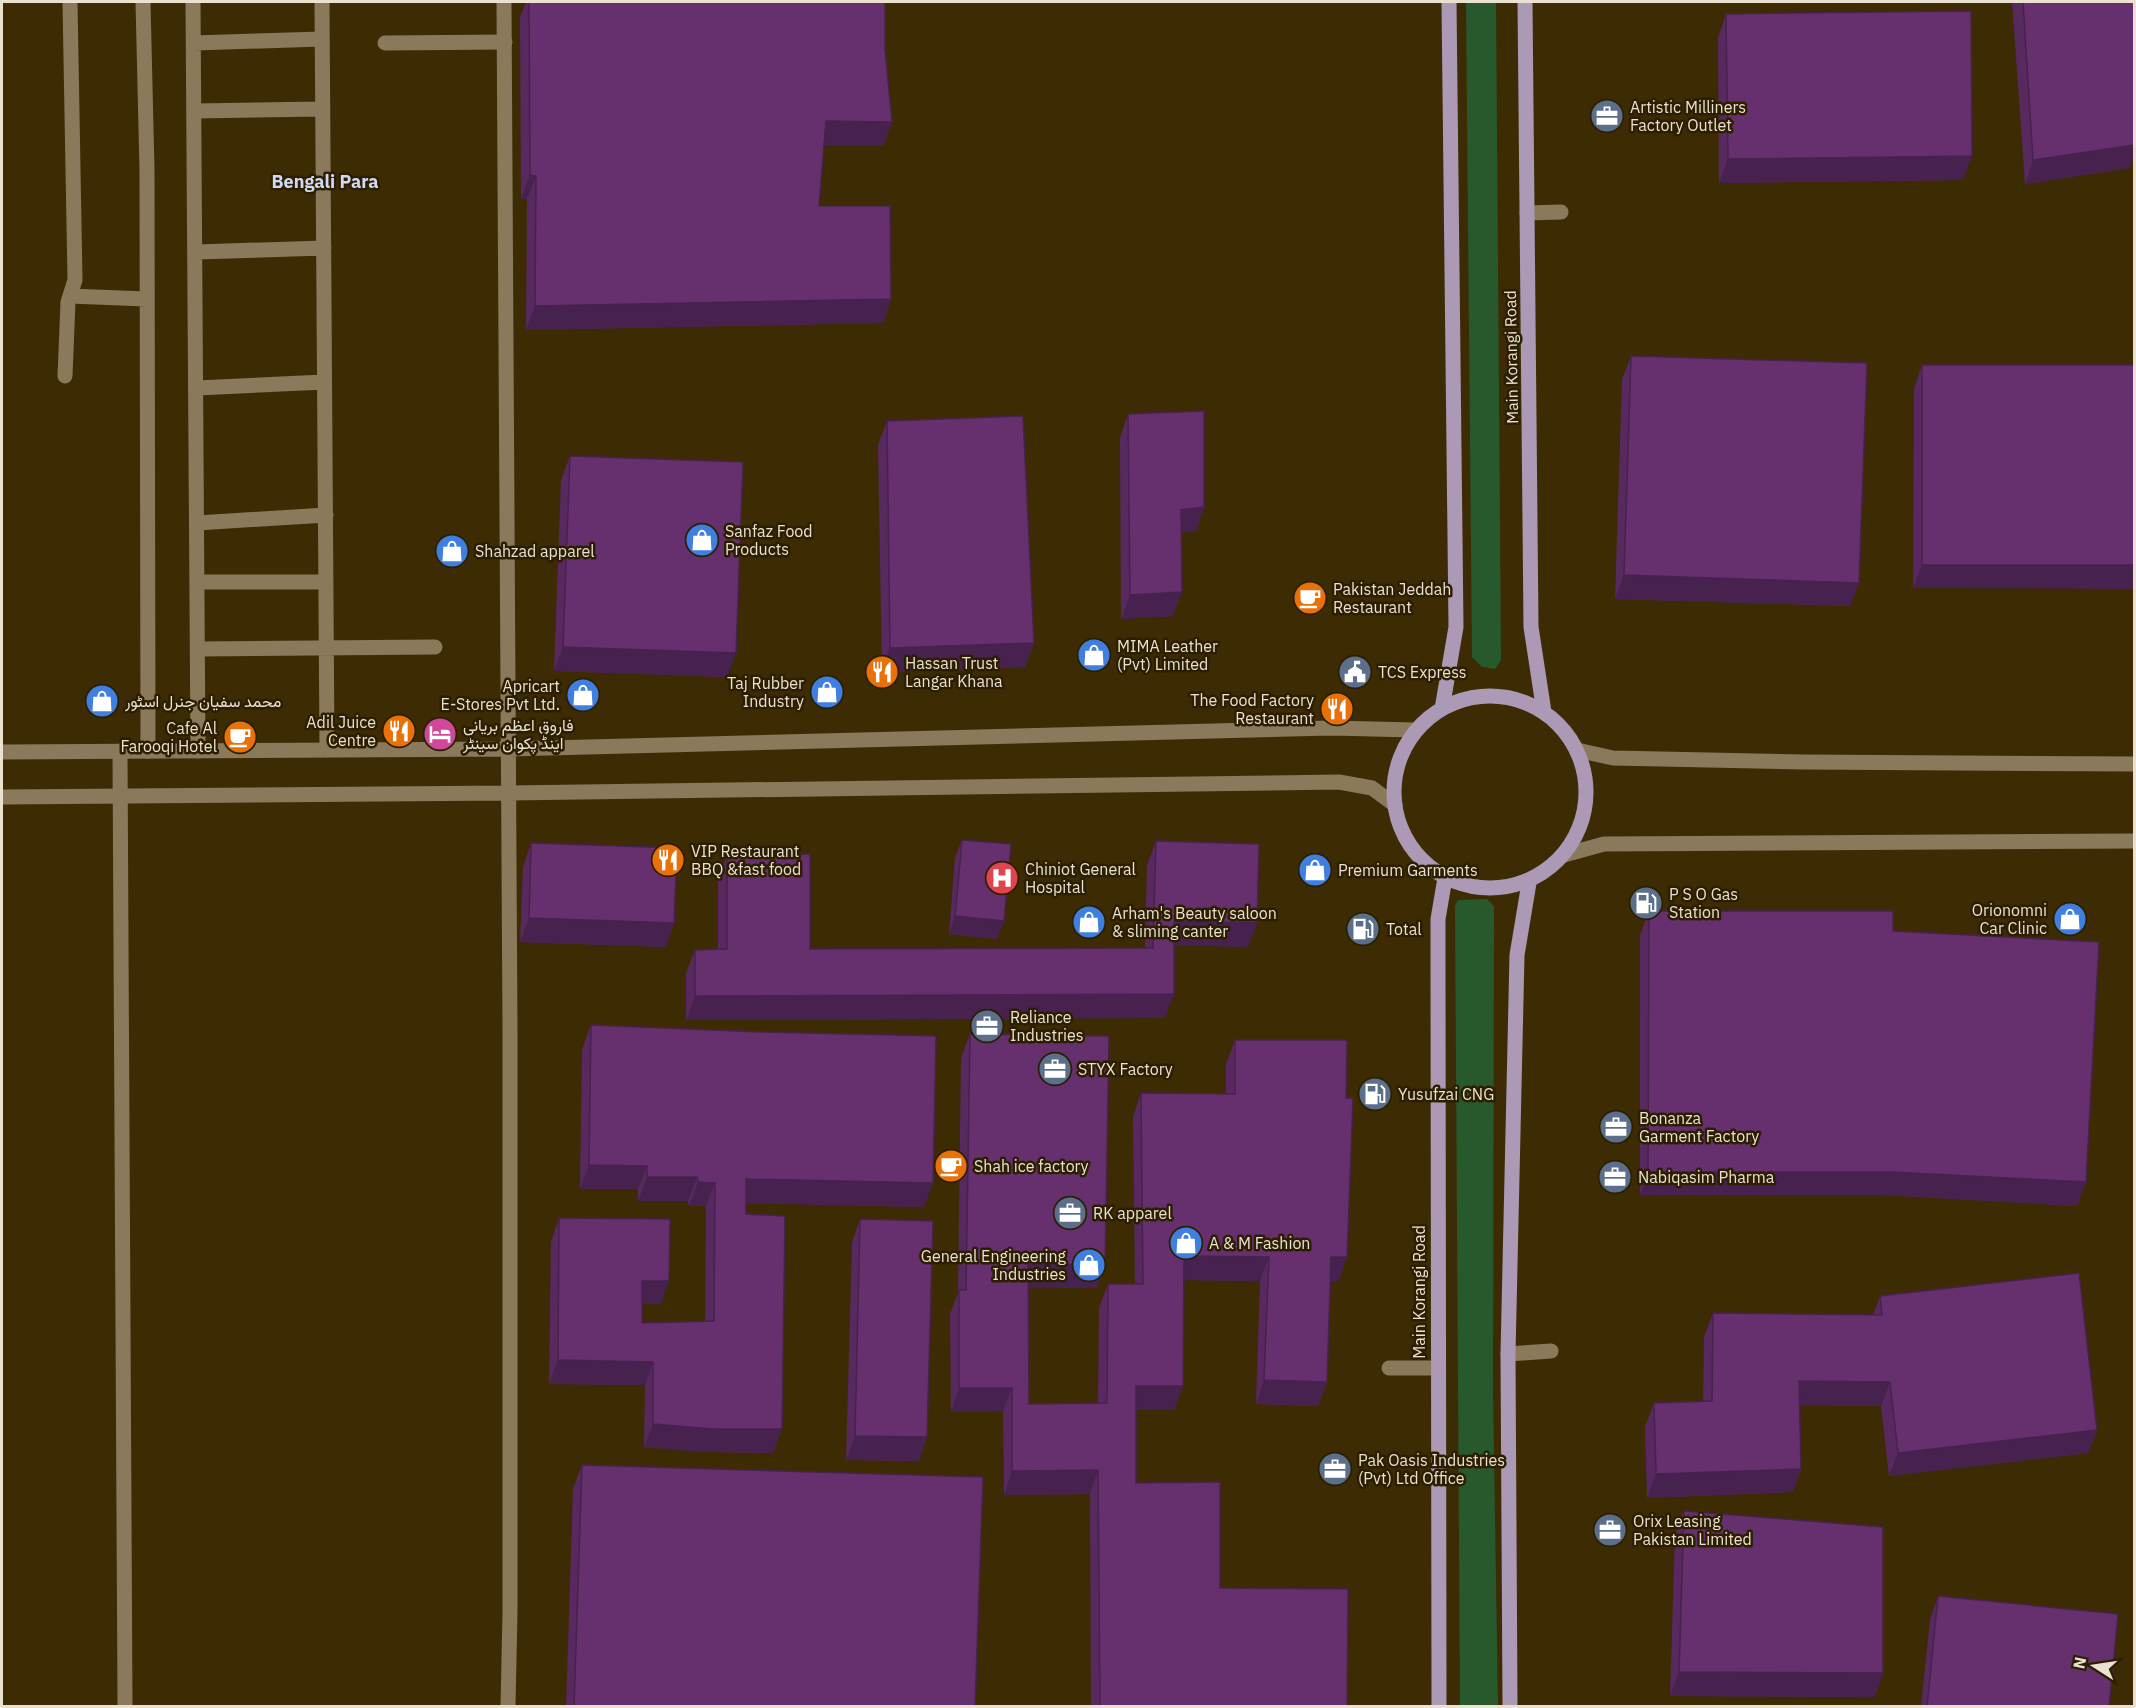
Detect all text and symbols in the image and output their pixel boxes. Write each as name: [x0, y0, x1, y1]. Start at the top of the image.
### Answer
place label: Artistic Milliners Factory Outlet: [1630, 97, 1746, 135]
office icon: Artistic Milliners Factory Outlet: [1589, 98, 1625, 134]
district label: Bengali Para: [272, 170, 378, 193]
street label: Main Korangi Road: [1500, 290, 1522, 424]
place label: Sanfaz Food Products: [725, 521, 813, 559]
shop icon: Sanfaz Food Products: [684, 522, 720, 558]
shop icon: Shahzad apparel: [434, 533, 470, 569]
place label: Shahzad apparel: [475, 541, 595, 561]
place label: Pakistan Jeddah Restaurant: [1333, 579, 1451, 617]
cafe icon: Pakistan Jeddah Restaurant: [1292, 580, 1328, 616]
place label: MIMA Leather (Pvt) Limited: [1117, 636, 1218, 674]
shop icon: MIMA Leather (Pvt) Limited: [1076, 637, 1112, 673]
place label: Hassan Trust Langar Khana: [905, 653, 1003, 691]
restaurant icon: Hassan Trust Langar Khana: [864, 654, 900, 690]
public building icon: TCS Express: [1337, 654, 1373, 690]
place label: TCS Express: [1378, 662, 1467, 682]
place label: Taj Rubber Industry: [727, 673, 804, 711]
shop icon: Taj Rubber Industry: [809, 674, 845, 710]
place label: Apricart E-Stores Pvt Ltd.: [441, 676, 560, 714]
shop icon: Apricart E-Stores Pvt Ltd.: [565, 677, 601, 713]
shop icon: محمد سفیان جنرل اسٹور: [84, 683, 120, 719]
place label: The Food Factory Restaurant: [1190, 690, 1314, 728]
place label: محمد سفیان جنرل اسٹور: [124, 691, 281, 712]
restaurant icon: The Food Factory Restaurant: [1319, 691, 1355, 727]
place label: Adil Juice Centre: [306, 712, 376, 750]
restaurant icon: Adil Juice Centre: [381, 713, 417, 749]
place label: فاروق اعظم بریانی اینڈ پکوان سینٹر: [462, 715, 574, 755]
hotel icon: فاروق اعظم بریانی اینڈ پکوان سینٹر: [422, 716, 458, 752]
place label: Cafe Al Farooqi Hotel: [120, 718, 217, 756]
cafe icon: Cafe Al Farooqi Hotel: [222, 719, 258, 755]
place label: VIP Restaurant BBQ &fast food: [691, 841, 801, 879]
restaurant icon: VIP Restaurant BBQ &fast food: [650, 842, 686, 878]
shop icon: Premium Garments: [1297, 852, 1333, 888]
place label: Chiniot General Hospital: [1025, 859, 1136, 897]
hospital icon: Chiniot General Hospital: [984, 860, 1020, 896]
place label: Premium Garments: [1338, 860, 1478, 880]
place label: P S O Gas Station: [1669, 884, 1738, 922]
fuel station icon: P S O Gas Station: [1628, 885, 1664, 921]
place label: Orionomni Car Clinic: [1972, 900, 2047, 938]
shop icon: Orionomni Car Clinic: [2052, 901, 2088, 937]
place label: Arham's Beauty saloon & sliming canter: [1112, 903, 1277, 941]
shop icon: Arham's Beauty saloon & sliming canter: [1071, 904, 1107, 940]
fuel station icon: Total: [1345, 911, 1381, 947]
place label: Total: [1386, 919, 1422, 939]
place label: Reliance Industries: [1010, 1007, 1084, 1045]
office icon: Reliance Industries: [969, 1008, 1005, 1044]
office icon: STYX Factory: [1037, 1051, 1073, 1087]
place label: STYX Factory: [1078, 1059, 1173, 1079]
fuel station icon: Yusufzai CNG: [1357, 1076, 1393, 1112]
place label: Yusufzai CNG: [1398, 1084, 1494, 1104]
place label: Bonanza Garment Factory: [1639, 1108, 1759, 1146]
office icon: Bonanza Garment Factory: [1598, 1109, 1634, 1145]
cafe icon: Shah ice factory: [933, 1148, 969, 1184]
place label: Shah ice factory: [974, 1156, 1089, 1176]
office icon: Nabiqasim Pharma: [1597, 1159, 1633, 1195]
place label: Nabiqasim Pharma: [1638, 1167, 1775, 1187]
office icon: RK apparel: [1052, 1195, 1088, 1231]
place label: RK apparel: [1093, 1203, 1172, 1223]
shop icon: A & M Fashion: [1168, 1225, 1204, 1261]
street label: Main Korangi Road: [1409, 1225, 1429, 1359]
place label: A & M Fashion: [1209, 1233, 1310, 1253]
place label: General Engineering Industries: [921, 1246, 1067, 1284]
shop icon: General Engineering Industries: [1071, 1247, 1107, 1283]
place label: Pak Oasis Industries (Pvt) Ltd Office: [1358, 1450, 1505, 1488]
office icon: Pak Oasis Industries (Pvt) Ltd Office: [1317, 1451, 1353, 1487]
place label: Orix Leasing Pakistan Limited: [1633, 1511, 1752, 1549]
office icon: Orix Leasing Pakistan Limited: [1592, 1512, 1628, 1548]
north arrow: [2064, 1636, 2124, 1696]
text: N: [2068, 1655, 2090, 1671]

